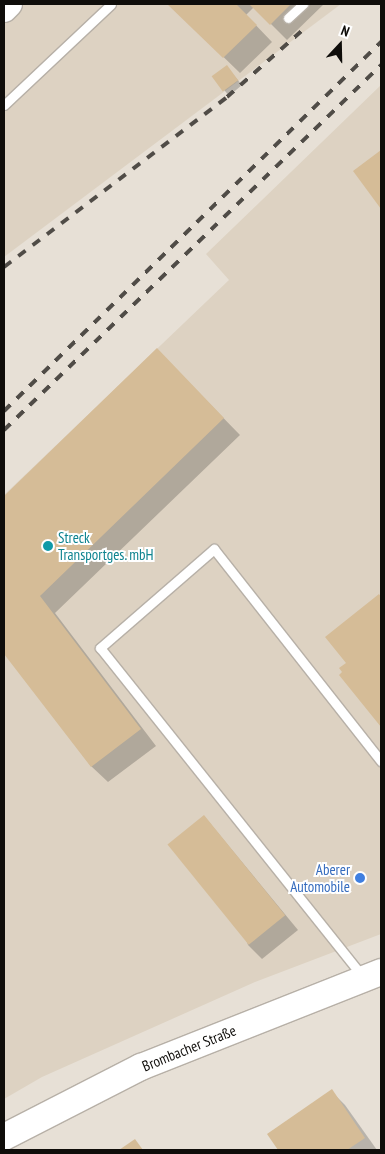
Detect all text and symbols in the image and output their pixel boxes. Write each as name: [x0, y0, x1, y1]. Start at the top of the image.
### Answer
north arrow: [315, 20, 365, 70]
text: N: [339, 21, 352, 41]
place label: Streck Transportges. mbH: [58, 528, 155, 563]
marker: Streck Transportges. mbH: [42, 540, 54, 552]
place label: Aberer Automobile: [290, 860, 350, 895]
marker: Aberer Automobile: [354, 872, 366, 884]
street label: Brombacher Straße: [139, 1021, 239, 1075]

